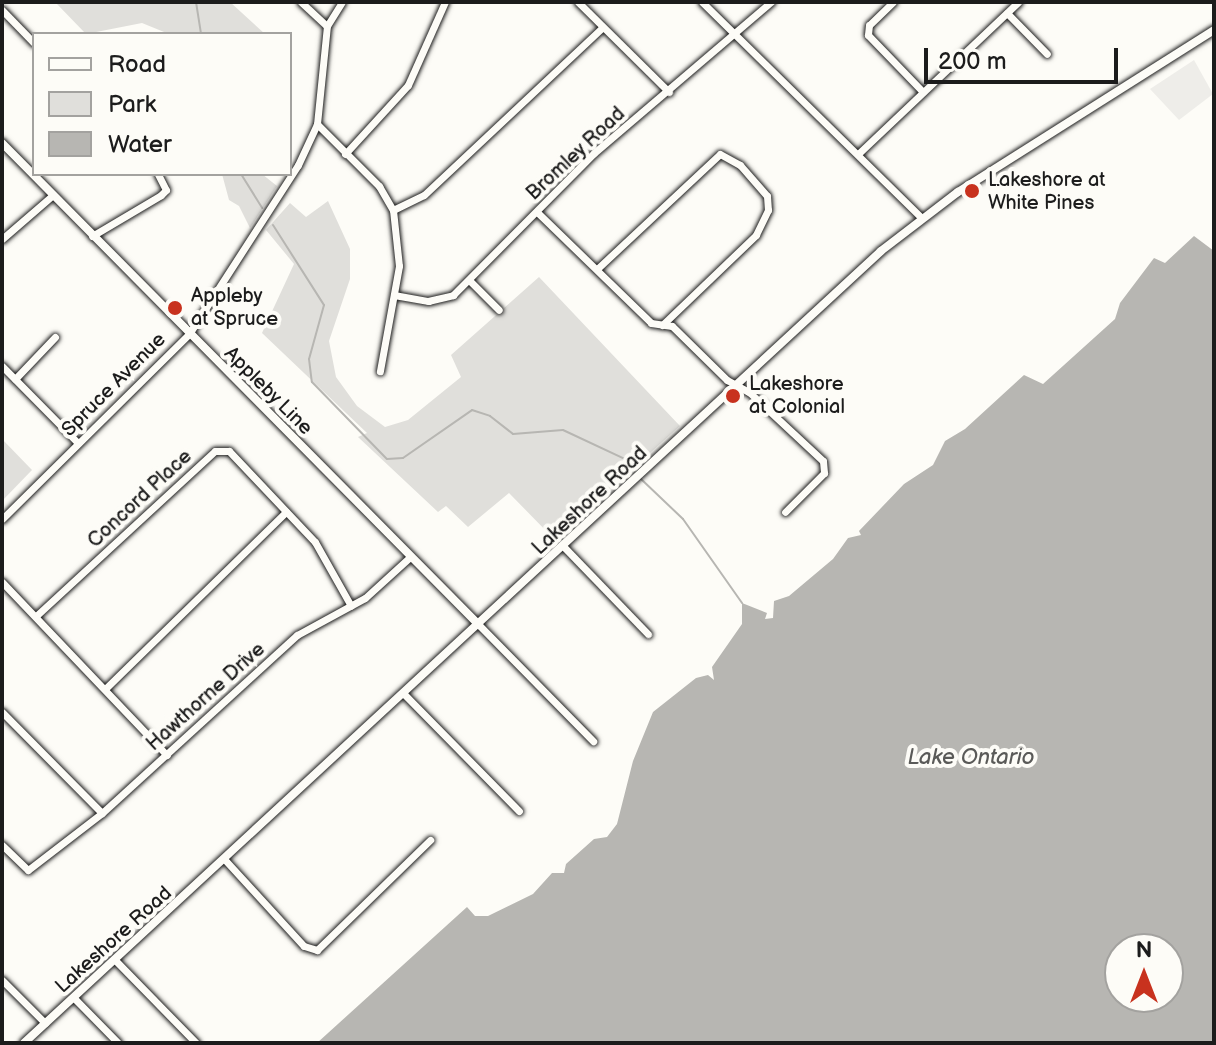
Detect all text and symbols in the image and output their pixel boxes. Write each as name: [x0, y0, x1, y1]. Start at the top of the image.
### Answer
legend: [32, 32, 292, 176]
scale bar: [928, 32, 1122, 82]
text: 200 m: [938, 47, 1007, 76]
text: Road: [108, 50, 166, 79]
text: Park: [108, 90, 156, 119]
street label: Bromley Road: [521, 102, 631, 206]
text: Water: [108, 130, 172, 159]
place label: Lakeshore at White Pines: [988, 168, 1105, 215]
marker: Lakeshore at White Pines: [963, 182, 981, 200]
place label: Appleby at Spruce: [191, 284, 278, 331]
marker: Appleby at Spruce: [166, 299, 184, 317]
street label: Spruce Avenue: [57, 328, 171, 442]
street label: Appleby Line: [218, 341, 318, 441]
place label: Lakeshore at Colonial: [749, 372, 845, 419]
marker: Lakeshore at Colonial: [724, 387, 742, 405]
street label: Lakeshore Road: [528, 442, 652, 560]
street label: Concord Place: [83, 445, 197, 553]
street label: Hawthorne Drive: [142, 638, 270, 756]
water label: Lake Ontario: [907, 745, 1035, 771]
street label: Lakeshore Road: [51, 881, 177, 999]
north arrow: [1104, 933, 1184, 1013]
text: N: [1136, 937, 1152, 964]

